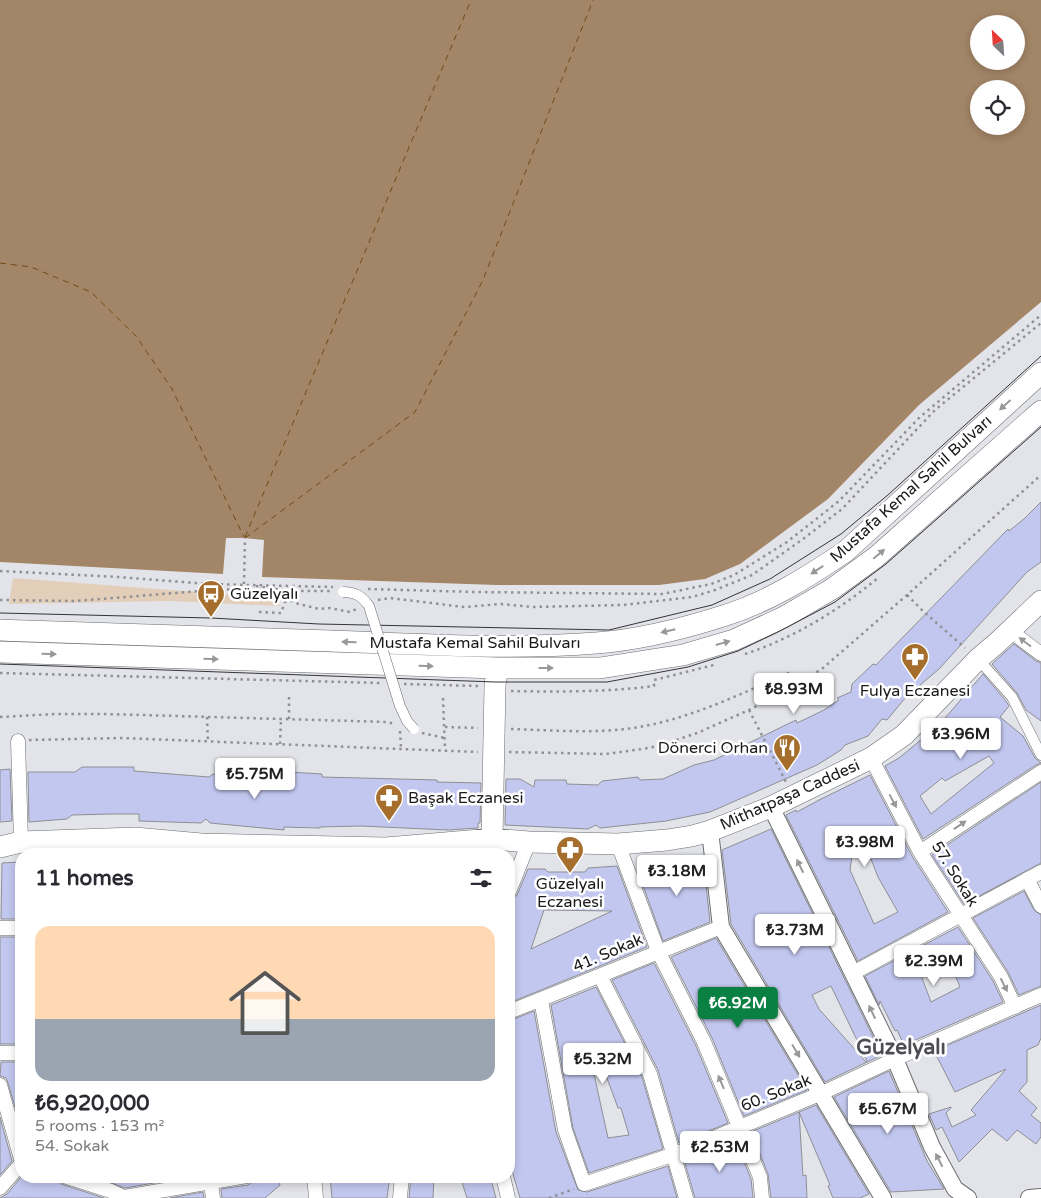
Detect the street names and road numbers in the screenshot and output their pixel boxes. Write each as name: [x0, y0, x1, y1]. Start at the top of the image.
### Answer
street label: Mustafa Kemal Sahil Bulvarı: [826, 411, 996, 567]
street label: Mustafa Kemal Sahil Bulvarı: [369, 633, 581, 653]
street label: Mithatpaşa Caddesi: [717, 755, 863, 835]
street label: 57. Sokak: [927, 838, 983, 911]
street label: 41. Sokak: [570, 929, 646, 977]
street label: 60. Sokak: [738, 1070, 814, 1116]

